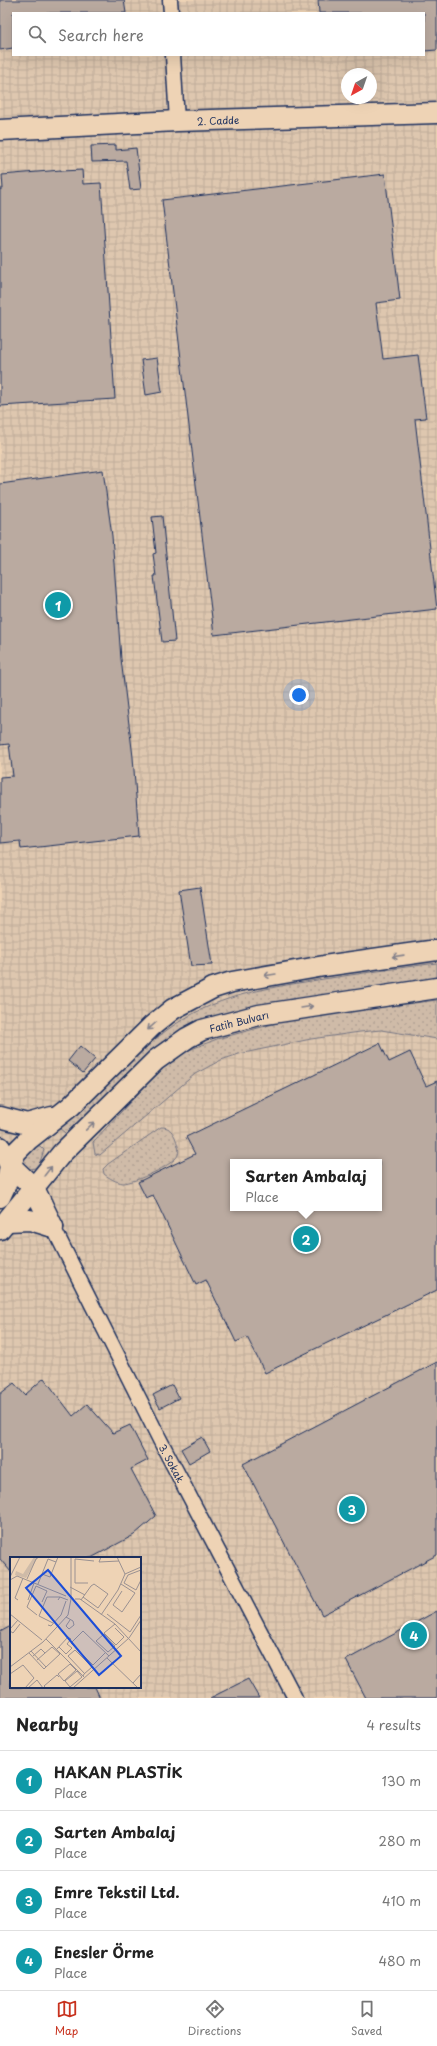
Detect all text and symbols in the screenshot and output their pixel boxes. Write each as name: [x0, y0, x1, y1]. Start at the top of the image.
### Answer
search box: [12, 12, 425, 56]
icon: search: [26, 23, 48, 45]
text: Search here: [58, 23, 144, 46]
north arrow: [341, 68, 377, 104]
street label: 2. Cadde: [197, 112, 239, 128]
pin: 1: [45, 590, 71, 620]
your location: [289, 685, 309, 705]
one-way arrow: [392, 952, 405, 960]
one-way arrow: [264, 971, 277, 979]
one-way arrow: [300, 1003, 313, 1011]
street label: Fatih Bulvarı: [208, 1006, 270, 1036]
one-way arrow: [147, 1021, 158, 1030]
one-way arrow: [85, 1121, 95, 1131]
popup: [230, 1159, 382, 1211]
text: Sarten Ambalaj: [245, 1164, 367, 1187]
one-way arrow: [44, 1165, 52, 1176]
text: Place: [245, 1187, 279, 1206]
pin: 2: [293, 1224, 319, 1254]
street label: 3. Sokak: [156, 1441, 189, 1485]
pin: 3: [339, 1494, 365, 1524]
inset map: [10, 1557, 141, 1688]
pin: 4: [401, 1620, 427, 1650]
text: Nearby: [16, 1711, 78, 1737]
text: 4 results: [367, 1715, 421, 1734]
text: HAKAN PLASTİK: [54, 1760, 182, 1783]
text: 1: [26, 1771, 32, 1790]
text: 130 m: [382, 1771, 421, 1790]
text: Place: [54, 1783, 87, 1802]
text: Sarten Ambalaj: [54, 1820, 175, 1843]
text: 2: [24, 1831, 34, 1850]
text: 280 m: [379, 1831, 421, 1850]
text: Place: [54, 1843, 87, 1862]
text: Emre Tekstil Ltd.: [54, 1880, 180, 1903]
text: 3: [25, 1891, 33, 1910]
text: 410 m: [382, 1891, 421, 1910]
text: Place: [54, 1903, 87, 1922]
text: Enesler Örme: [54, 1940, 154, 1963]
text: 4: [25, 1951, 33, 1970]
text: 480 m: [379, 1951, 421, 1970]
text: Place: [54, 1963, 87, 1982]
tab: Map: [55, 1998, 78, 2039]
tab: Directions: [188, 1998, 241, 2039]
tab: Saved: [351, 1998, 382, 2039]

